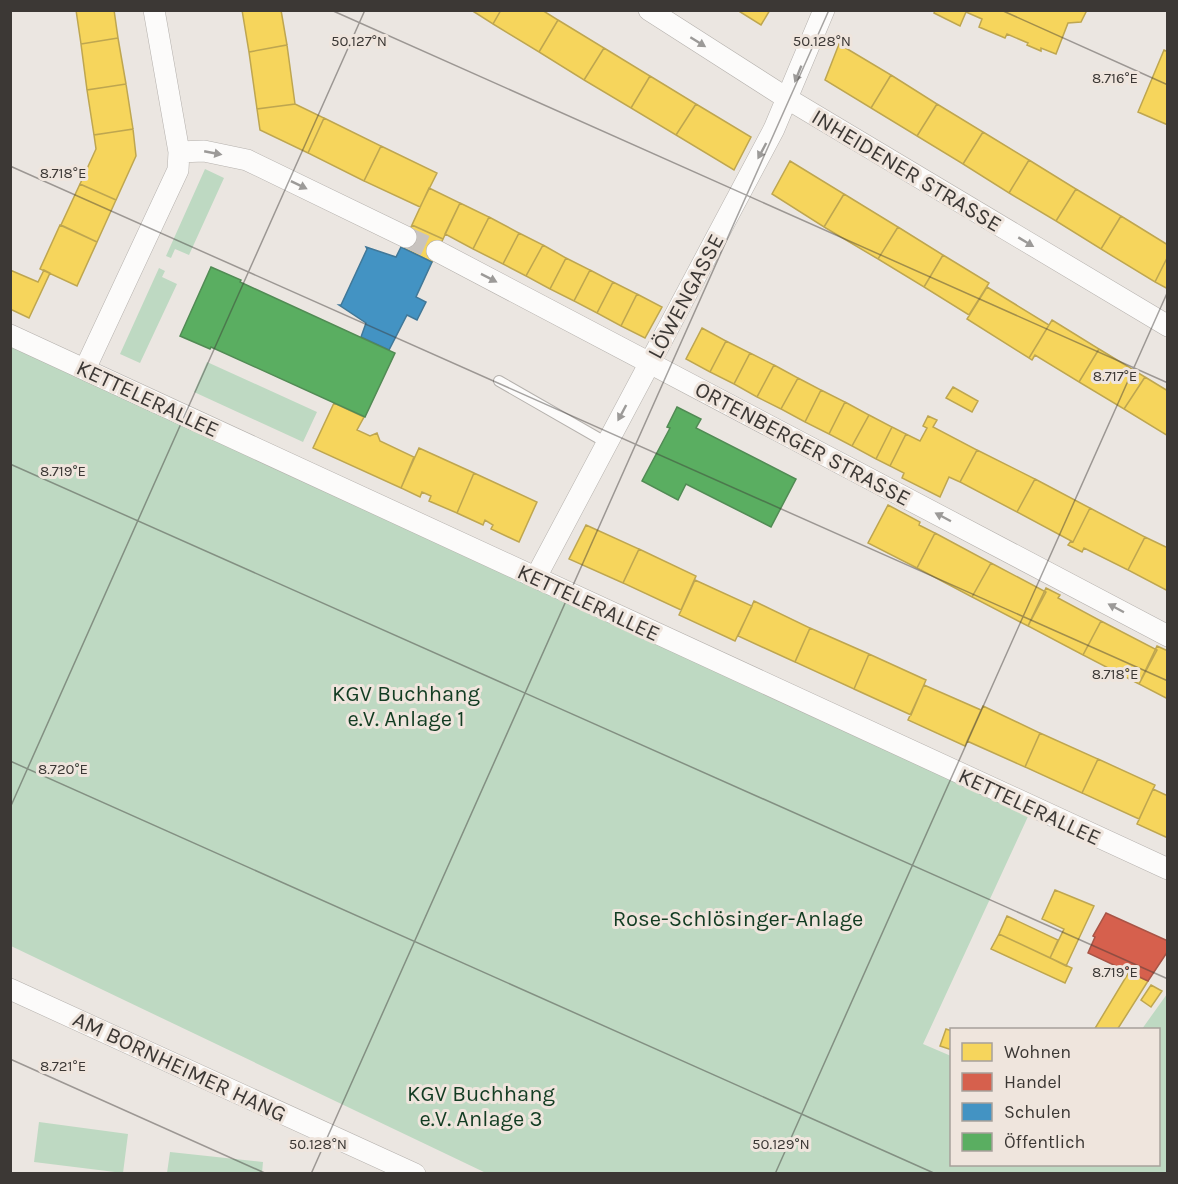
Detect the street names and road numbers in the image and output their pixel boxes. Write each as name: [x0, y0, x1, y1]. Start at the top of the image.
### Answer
street label: INHEIDENER STRASSE: [807, 104, 1006, 238]
street label: LÖWENGASSE: [642, 230, 730, 363]
street label: KETTELERALLEE: [72, 355, 223, 443]
street label: ORTENBERGER STRASSE: [690, 376, 915, 512]
street label: KETTELERALLEE: [513, 559, 664, 647]
street label: KETTELERALLEE: [954, 763, 1105, 851]
street label: AM BORNHEIMER HANG: [69, 1006, 290, 1128]

